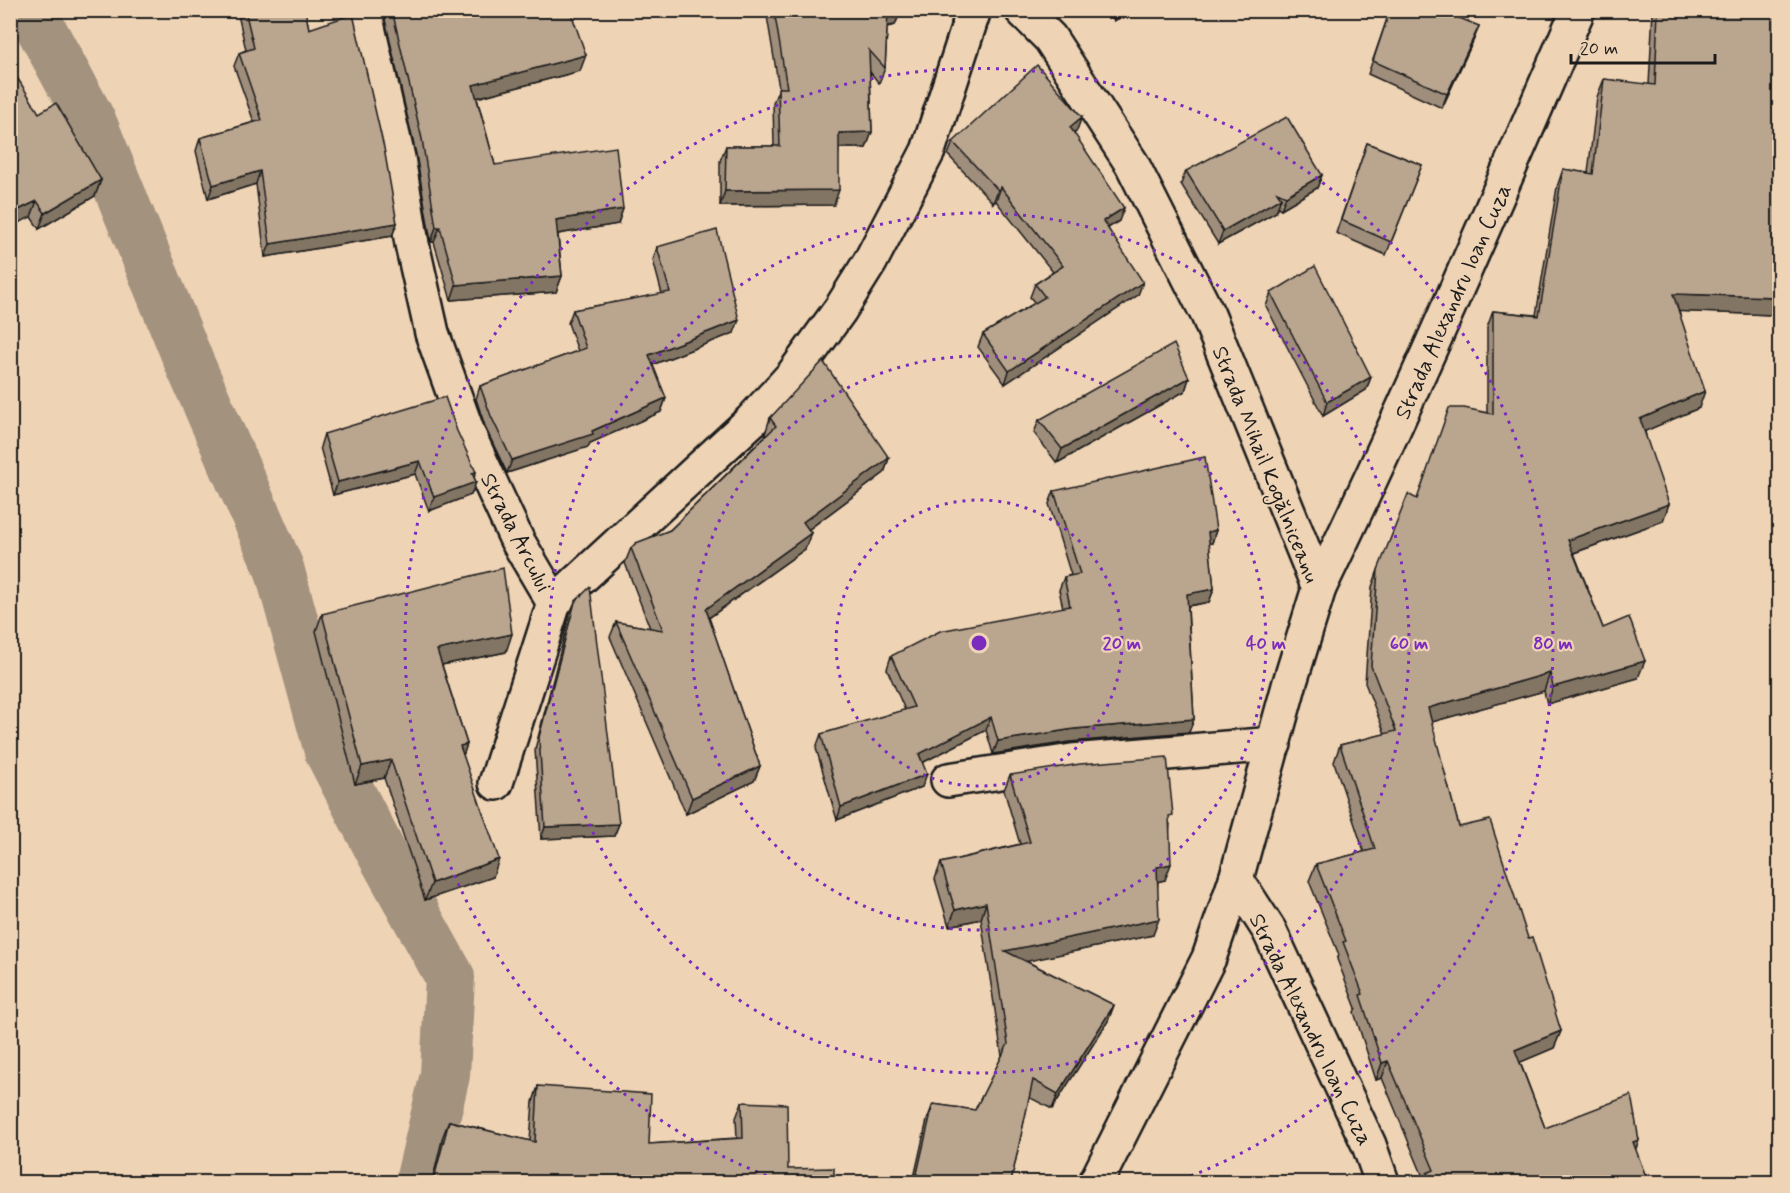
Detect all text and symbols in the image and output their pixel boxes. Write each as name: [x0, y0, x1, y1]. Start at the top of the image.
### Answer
scale bar: [1571, 27, 1715, 65]
text: 20 m: [1580, 37, 1618, 61]
street label: Strada Alexandru Ioan Cuza: [1389, 180, 1518, 424]
street label: Strada Mihail Kogălniceanu: [1202, 342, 1326, 588]
street label: Strada Arcului: [473, 469, 557, 597]
text: 20 m: [1103, 632, 1141, 656]
text: 40 m: [1246, 632, 1286, 656]
text: 60 m: [1390, 632, 1428, 656]
text: 80 m: [1533, 632, 1573, 656]
centre of rings: [969, 633, 989, 653]
street label: Strada Alexandru Ioan Cuza: [1242, 909, 1379, 1151]

